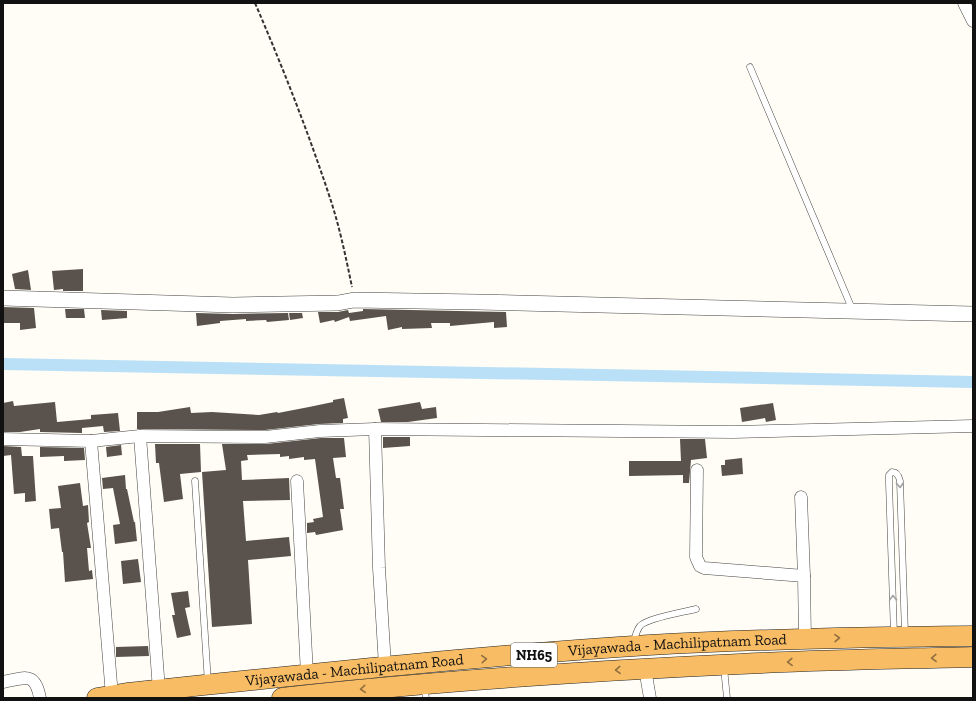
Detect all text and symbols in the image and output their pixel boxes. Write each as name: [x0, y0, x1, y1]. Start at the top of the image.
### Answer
one-way arrow: [895, 482, 904, 488]
one-way arrow: [888, 595, 897, 601]
street label: Vijayawada - Machilipatnam Road: [566, 630, 788, 660]
one-way arrow: [834, 634, 840, 642]
road number: NH65: [511, 643, 557, 667]
street label: Vijayawada - Machilipatnam Road: [244, 650, 465, 690]
one-way arrow: [481, 654, 487, 663]
one-way arrow: [931, 654, 937, 662]
one-way arrow: [787, 658, 793, 666]
one-way arrow: [615, 666, 621, 675]
one-way arrow: [360, 685, 366, 694]

